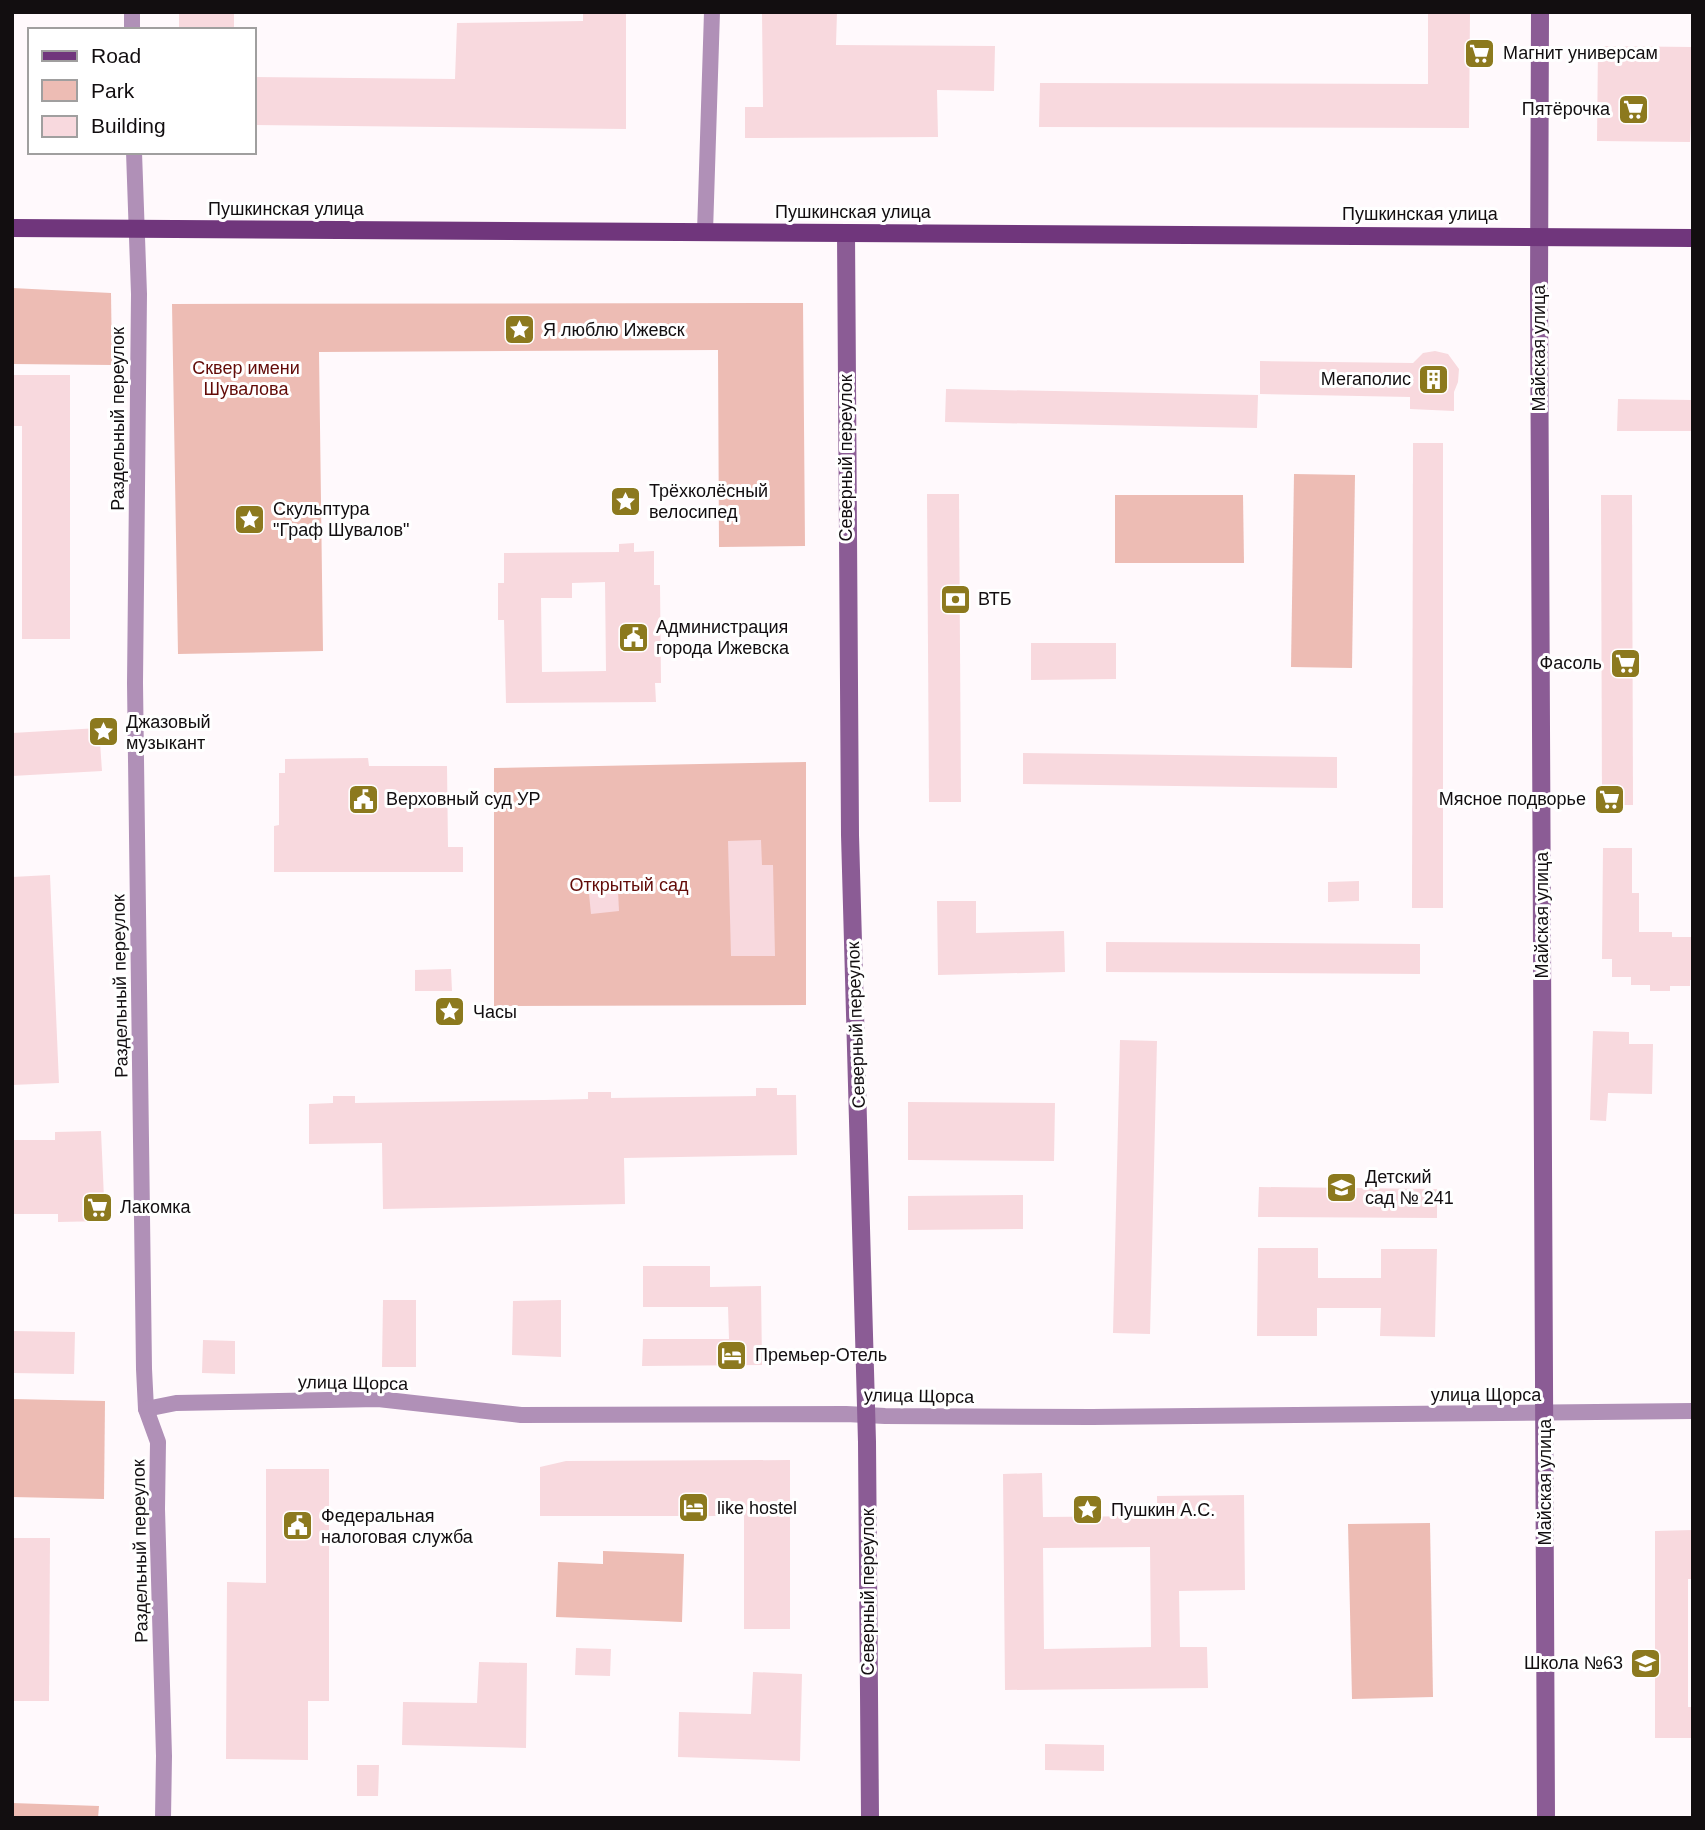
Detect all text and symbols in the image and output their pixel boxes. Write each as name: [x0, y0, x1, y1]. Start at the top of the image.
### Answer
legend: [28, 28, 256, 154]
supermarket icon: Магнит универсам: [1463, 36, 1497, 70]
place label: Магнит универсам: [1503, 43, 1658, 63]
text: Road: [91, 44, 141, 67]
text: Park: [91, 79, 135, 102]
supermarket icon: Пятёрочка: [1616, 92, 1650, 126]
place label: Пятёрочка: [1522, 99, 1611, 119]
text: Building: [91, 114, 166, 137]
street label: Пушкинская улица: [208, 199, 365, 219]
street label: Пушкинская улица: [775, 202, 932, 222]
street label: Пушкинская улица: [1342, 204, 1499, 224]
street label: Майская улица: [1529, 284, 1549, 411]
place icon: Я люблю Ижевск: [503, 313, 537, 347]
place label: Я люблю Ижевск: [543, 320, 685, 340]
street label: Раздельный переулок: [108, 327, 128, 511]
park label: Сквер имени Шувалова: [192, 358, 300, 399]
building icon: Мегаполис: [1417, 362, 1451, 396]
place label: Мегаполис: [1321, 369, 1411, 389]
street label: Северный переулок: [836, 374, 856, 542]
place label: Трёхколёсный велосипед: [649, 481, 768, 522]
place icon: Трёхколёсный велосипед: [609, 484, 643, 518]
place label: Скульптура "Граф Шувалов": [273, 499, 410, 540]
place icon: Скульптура "Граф Шувалов": [233, 502, 267, 536]
bank icon: ВТБ: [938, 582, 972, 616]
place label: ВТБ: [978, 589, 1012, 609]
place label: Администрация города Ижевска: [656, 617, 790, 658]
public building icon: Администрация города Ижевска: [616, 620, 650, 654]
supermarket icon: Фасоль: [1608, 646, 1642, 680]
place label: Фасоль: [1540, 653, 1602, 673]
place label: Джазовый музыкант: [126, 712, 211, 753]
place icon: Джазовый музыкант: [86, 715, 120, 749]
public building icon: Верховный суд УР: [346, 782, 380, 816]
supermarket icon: Мясное подворье: [1592, 782, 1626, 816]
place label: Верховный суд УР: [386, 789, 540, 809]
place label: Мясное подворье: [1439, 789, 1586, 809]
street label: Майская улица: [1532, 851, 1552, 978]
park label: Открытый сад: [570, 875, 689, 895]
street label: Раздельный переулок: [108, 894, 132, 1078]
street label: Северный переулок: [843, 941, 869, 1109]
place icon: Часы: [433, 995, 467, 1029]
place label: Часы: [473, 1002, 517, 1022]
place label: Детский сад № 241: [1365, 1167, 1454, 1208]
school or university icon: Детский сад № 241: [1325, 1170, 1359, 1204]
supermarket icon: Лакомка: [80, 1190, 114, 1224]
place label: Лакомка: [120, 1197, 192, 1217]
hotel icon: Премьер-Отель: [715, 1338, 749, 1372]
place label: Премьер-Отель: [755, 1345, 887, 1365]
street label: улица Щорса: [298, 1372, 409, 1394]
street label: улица Щорса: [864, 1385, 975, 1407]
street label: улица Щорса: [1431, 1385, 1542, 1405]
street label: Майская улица: [1535, 1418, 1555, 1545]
street label: Раздельный переулок: [128, 1459, 152, 1643]
hotel icon: like hostel: [677, 1491, 711, 1525]
place icon: Пушкин А.С.: [1071, 1493, 1105, 1527]
place label: like hostel: [717, 1498, 797, 1518]
place label: Пушкин А.С.: [1111, 1500, 1215, 1520]
place label: Федеральная налоговая служба: [321, 1506, 474, 1547]
street label: Северный переулок: [858, 1508, 878, 1676]
public building icon: Федеральная налоговая служба: [281, 1509, 315, 1543]
school or university icon: Школа №63: [1629, 1646, 1663, 1680]
place label: Школа №63: [1524, 1653, 1623, 1673]

